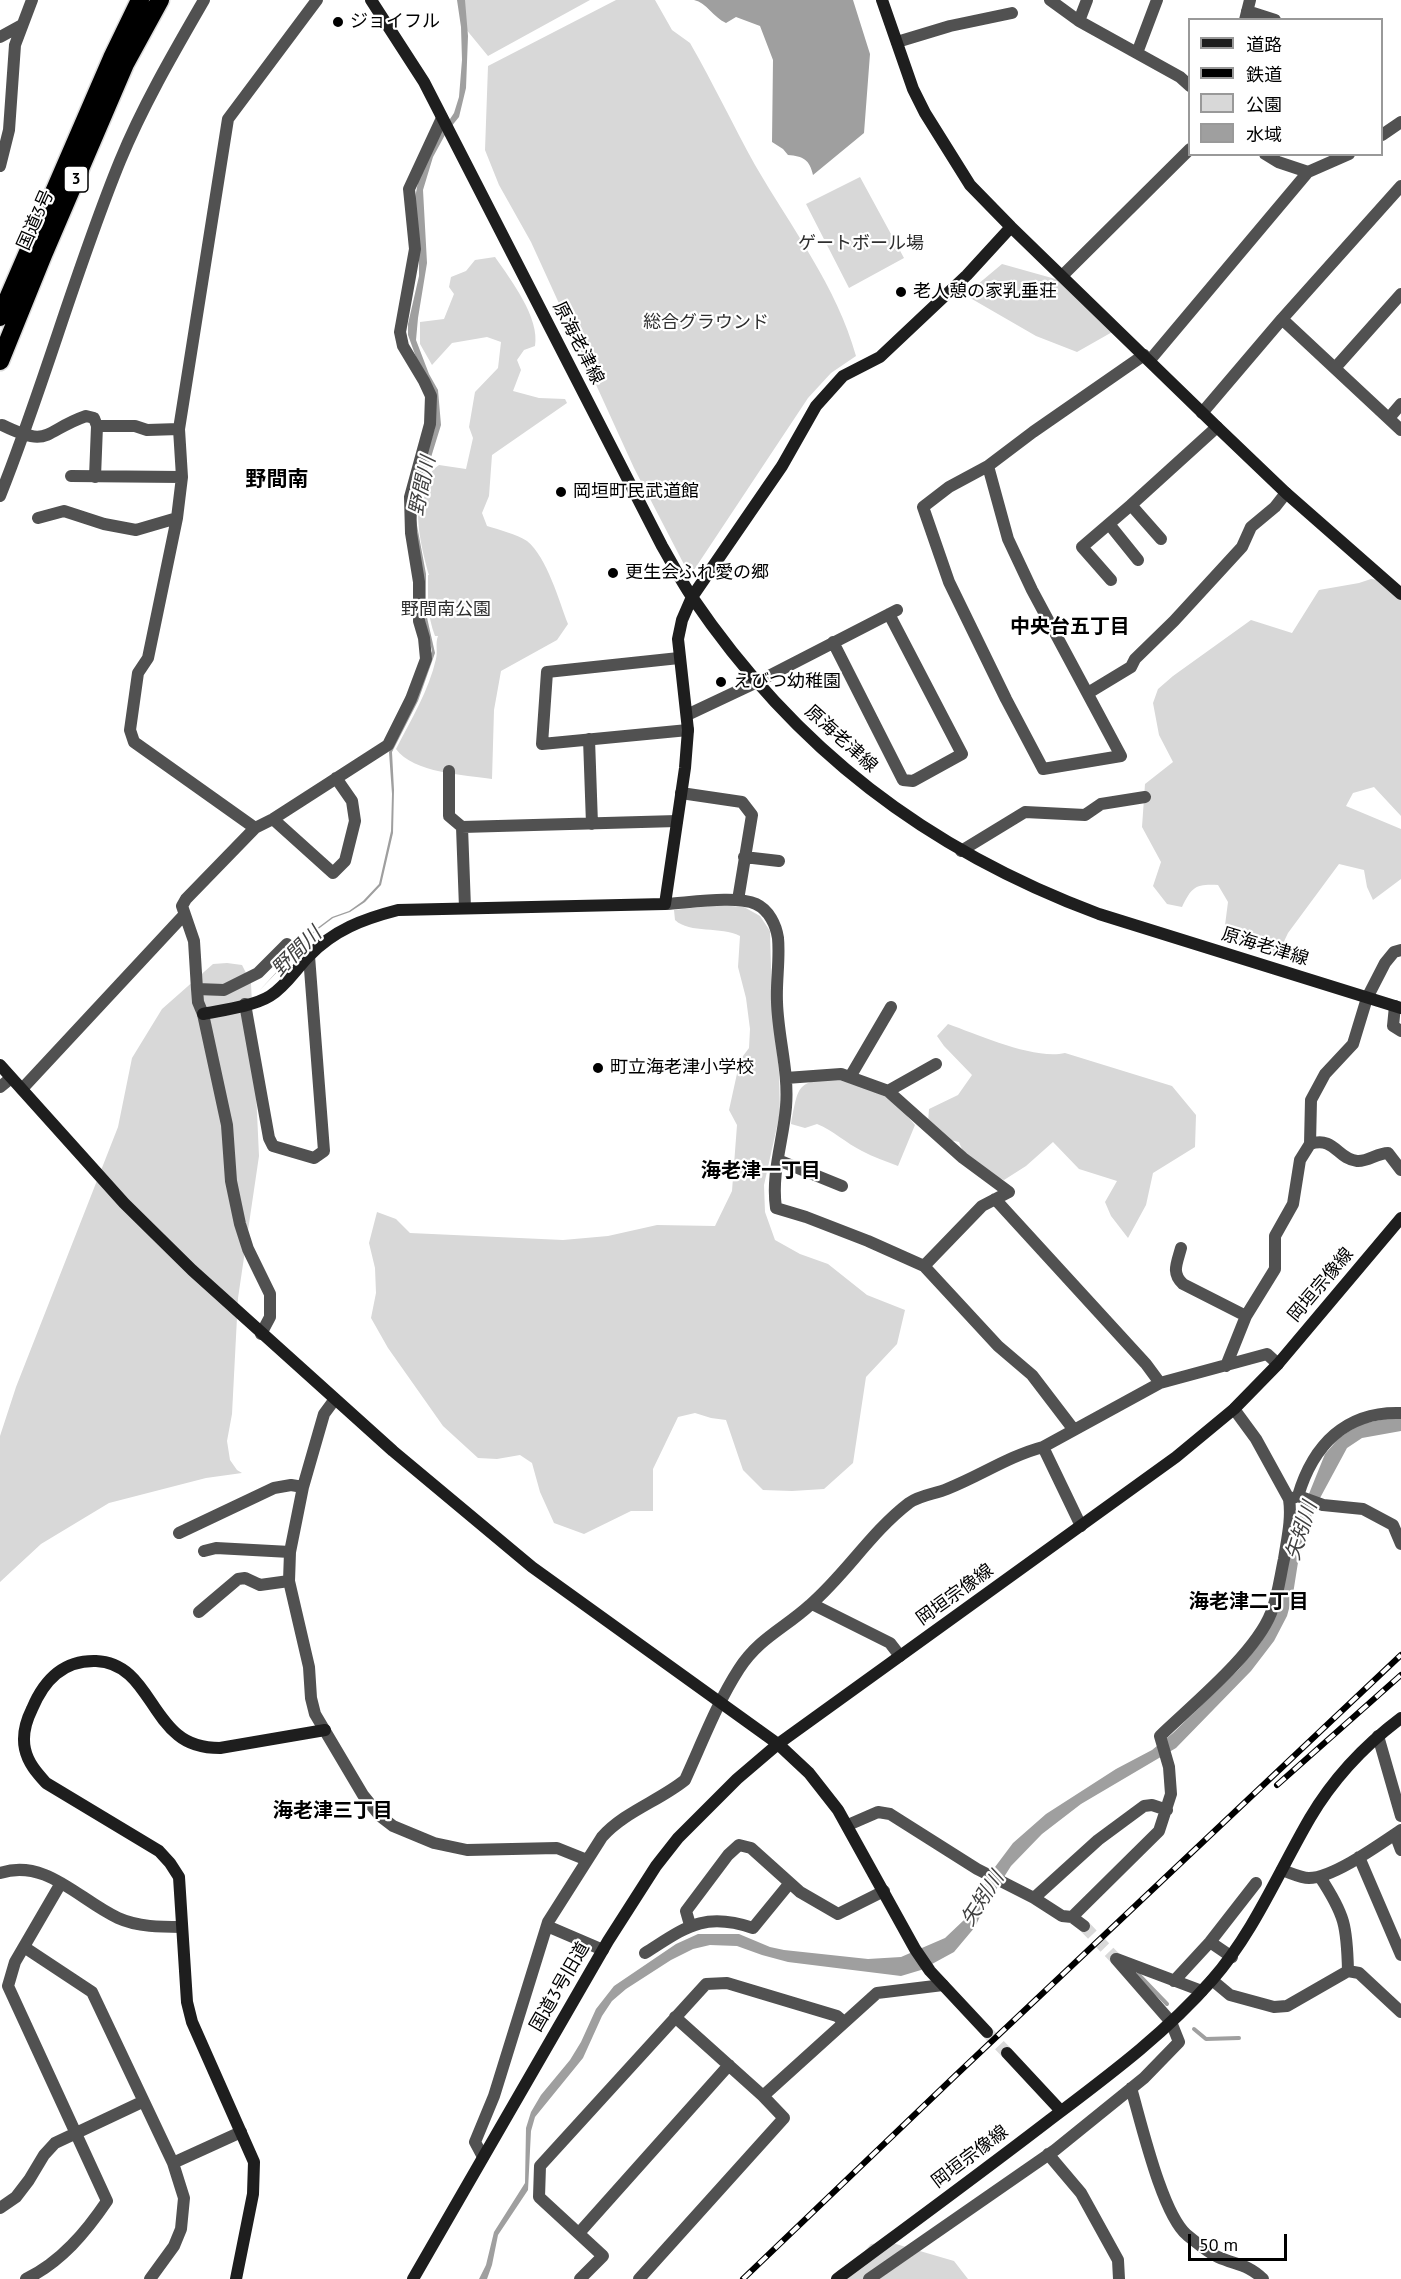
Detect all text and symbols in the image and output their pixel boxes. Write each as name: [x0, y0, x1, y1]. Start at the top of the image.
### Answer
place label: ジョイフル: [350, 11, 440, 33]
marker: ジョイフル: [331, 15, 345, 29]
legend: [1188, 18, 1383, 156]
text: 道路: [1246, 33, 1282, 56]
text: 鉄道: [1246, 63, 1282, 86]
text: 公園: [1246, 93, 1282, 116]
text: 水域: [1246, 123, 1282, 146]
road number: 3: [64, 166, 88, 192]
street label: 国道3号: [13, 186, 59, 254]
park label: ゲートボール場: [798, 233, 924, 255]
place label: 老人憩の家乳垂荘: [913, 281, 1057, 303]
marker: 老人憩の家乳垂荘: [894, 285, 908, 299]
street label: 原海老津線: [548, 298, 608, 388]
park label: 総合グラウンド: [643, 312, 769, 334]
water label: 野間川: [405, 454, 441, 518]
district label: 野間南: [246, 467, 308, 493]
place label: 岡垣町民武道館: [573, 481, 699, 503]
marker: 岡垣町民武道館: [554, 485, 568, 499]
place label: 更生会ふれ愛の郷: [625, 562, 769, 584]
marker: 更生会ふれ愛の郷: [606, 566, 620, 580]
park label: 野間南公園: [401, 599, 491, 621]
district label: 中央台五丁目: [1010, 615, 1130, 639]
place label: えびつ幼稚園: [733, 671, 841, 693]
marker: えびつ幼稚園: [714, 675, 728, 689]
street label: 原海老津線: [800, 701, 882, 777]
water label: 野間川: [267, 922, 327, 982]
street label: 原海老津線: [1219, 924, 1311, 970]
place label: 町立海老津小学校: [610, 1057, 754, 1079]
marker: 町立海老津小学校: [591, 1061, 605, 1075]
district label: 海老津一丁目: [701, 1159, 821, 1183]
street label: 岡垣宗像線: [1284, 1244, 1358, 1326]
water label: 矢矧川: [1281, 1499, 1323, 1563]
street label: 岡垣宗像線: [912, 1560, 998, 1630]
district label: 海老津二丁目: [1189, 1590, 1309, 1614]
district label: 海老津三丁目: [273, 1799, 393, 1823]
water label: 矢矧川: [957, 1867, 1009, 1931]
street label: 国道3号旧道: [526, 1938, 594, 2036]
street label: 岡垣宗像線: [928, 2121, 1012, 2193]
scale bar: [1191, 2222, 1290, 2260]
text: 50 m: [1199, 2233, 1238, 2256]

